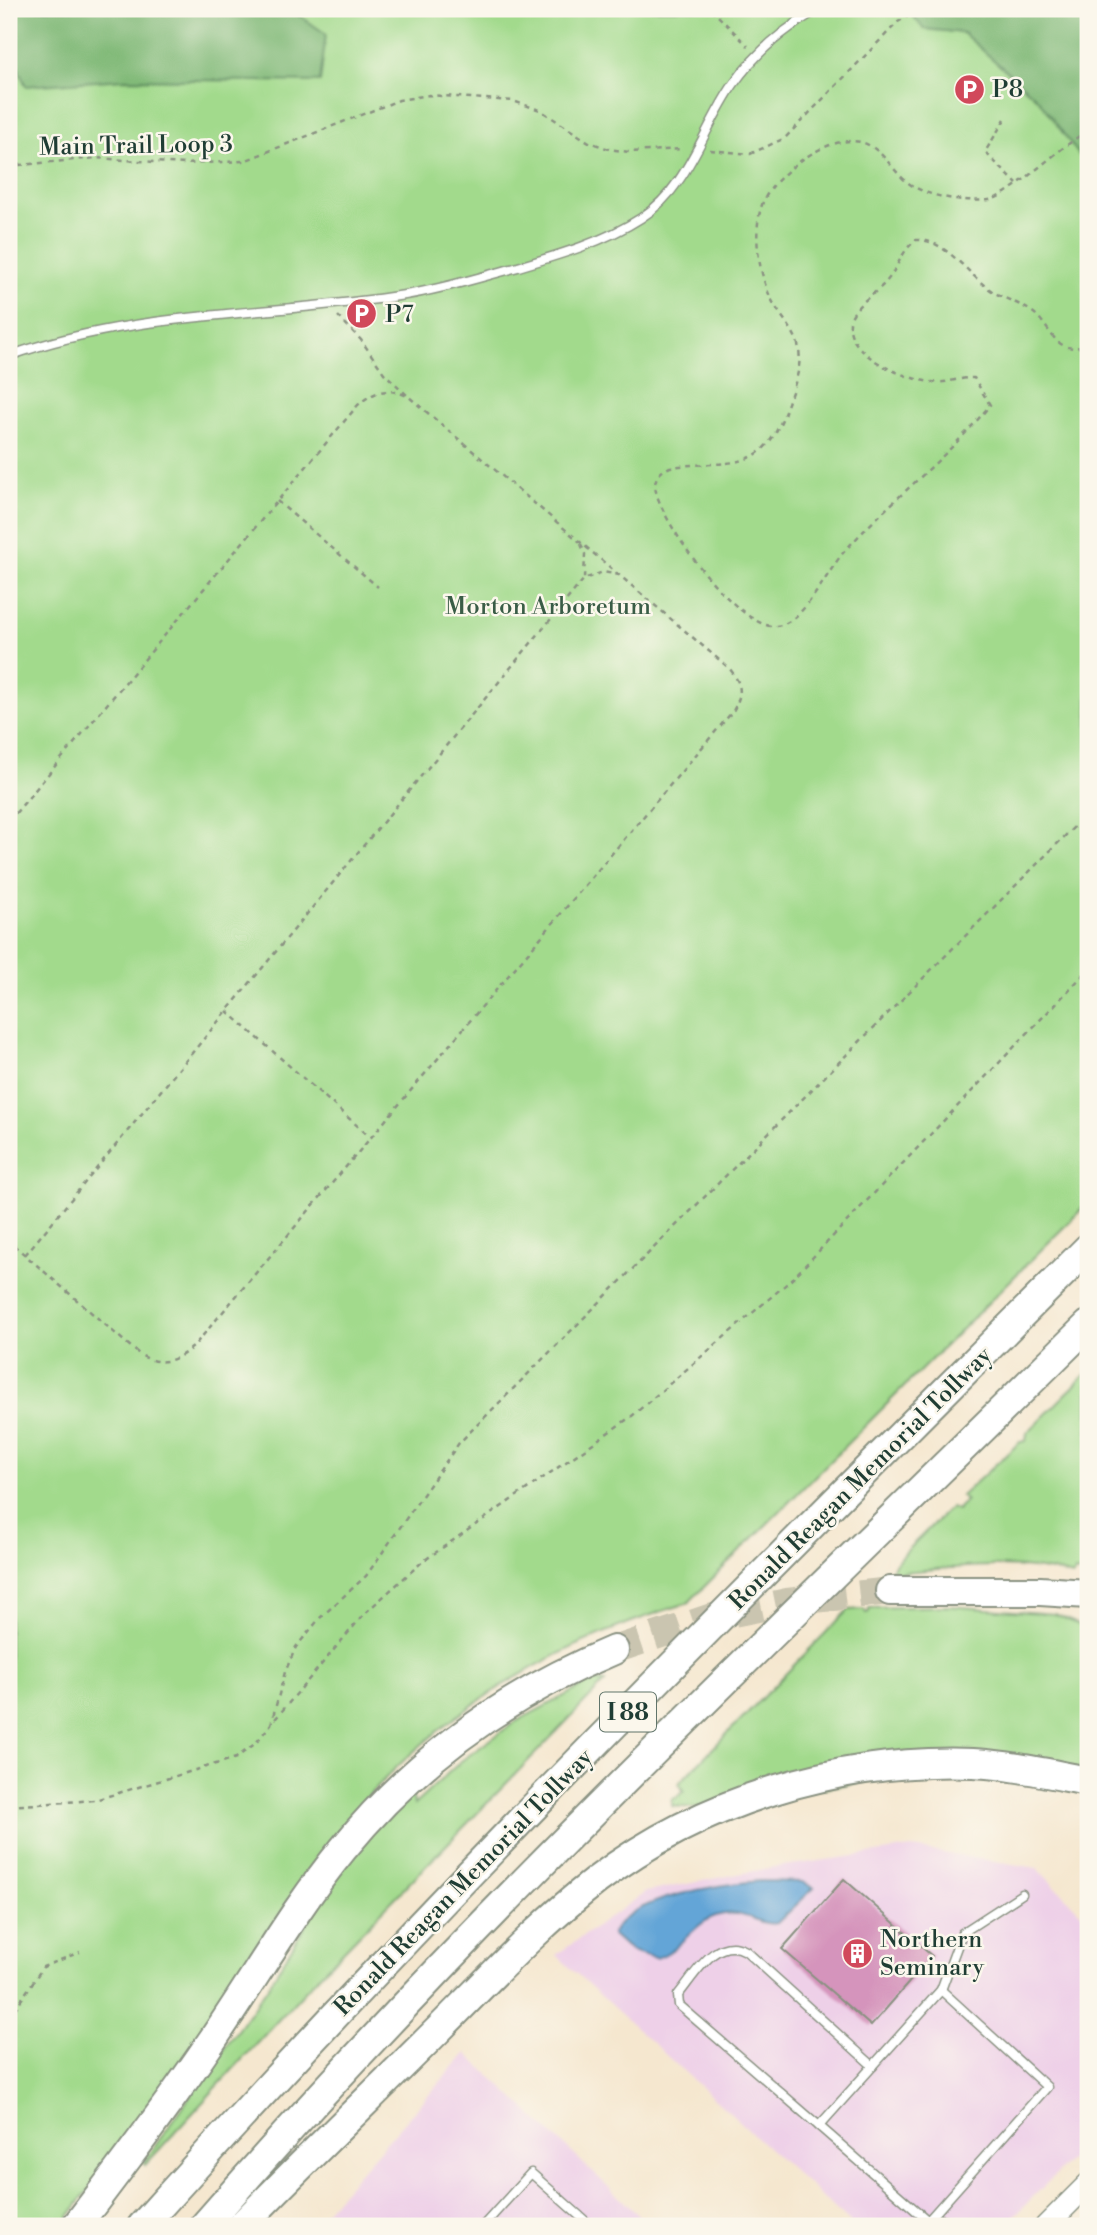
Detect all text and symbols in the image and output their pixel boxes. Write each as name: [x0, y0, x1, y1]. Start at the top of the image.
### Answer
parking icon: P8: [952, 72, 986, 106]
place label: P8: [992, 75, 1023, 105]
street label: Main Trail Loop 3: [39, 129, 233, 163]
parking icon: P7: [345, 297, 379, 331]
place label: P7: [385, 300, 414, 330]
park label: Morton Arboretum: [445, 592, 651, 622]
street label: Ronald Reagan Memorial Tollway: [723, 1341, 999, 1617]
road number: I 88: [600, 1693, 656, 1732]
street label: Ronald Reagan Memorial Tollway: [328, 1743, 600, 2023]
place label: Northern Seminary: [880, 1925, 985, 1983]
building icon: Northern Seminary: [840, 1936, 874, 1970]

